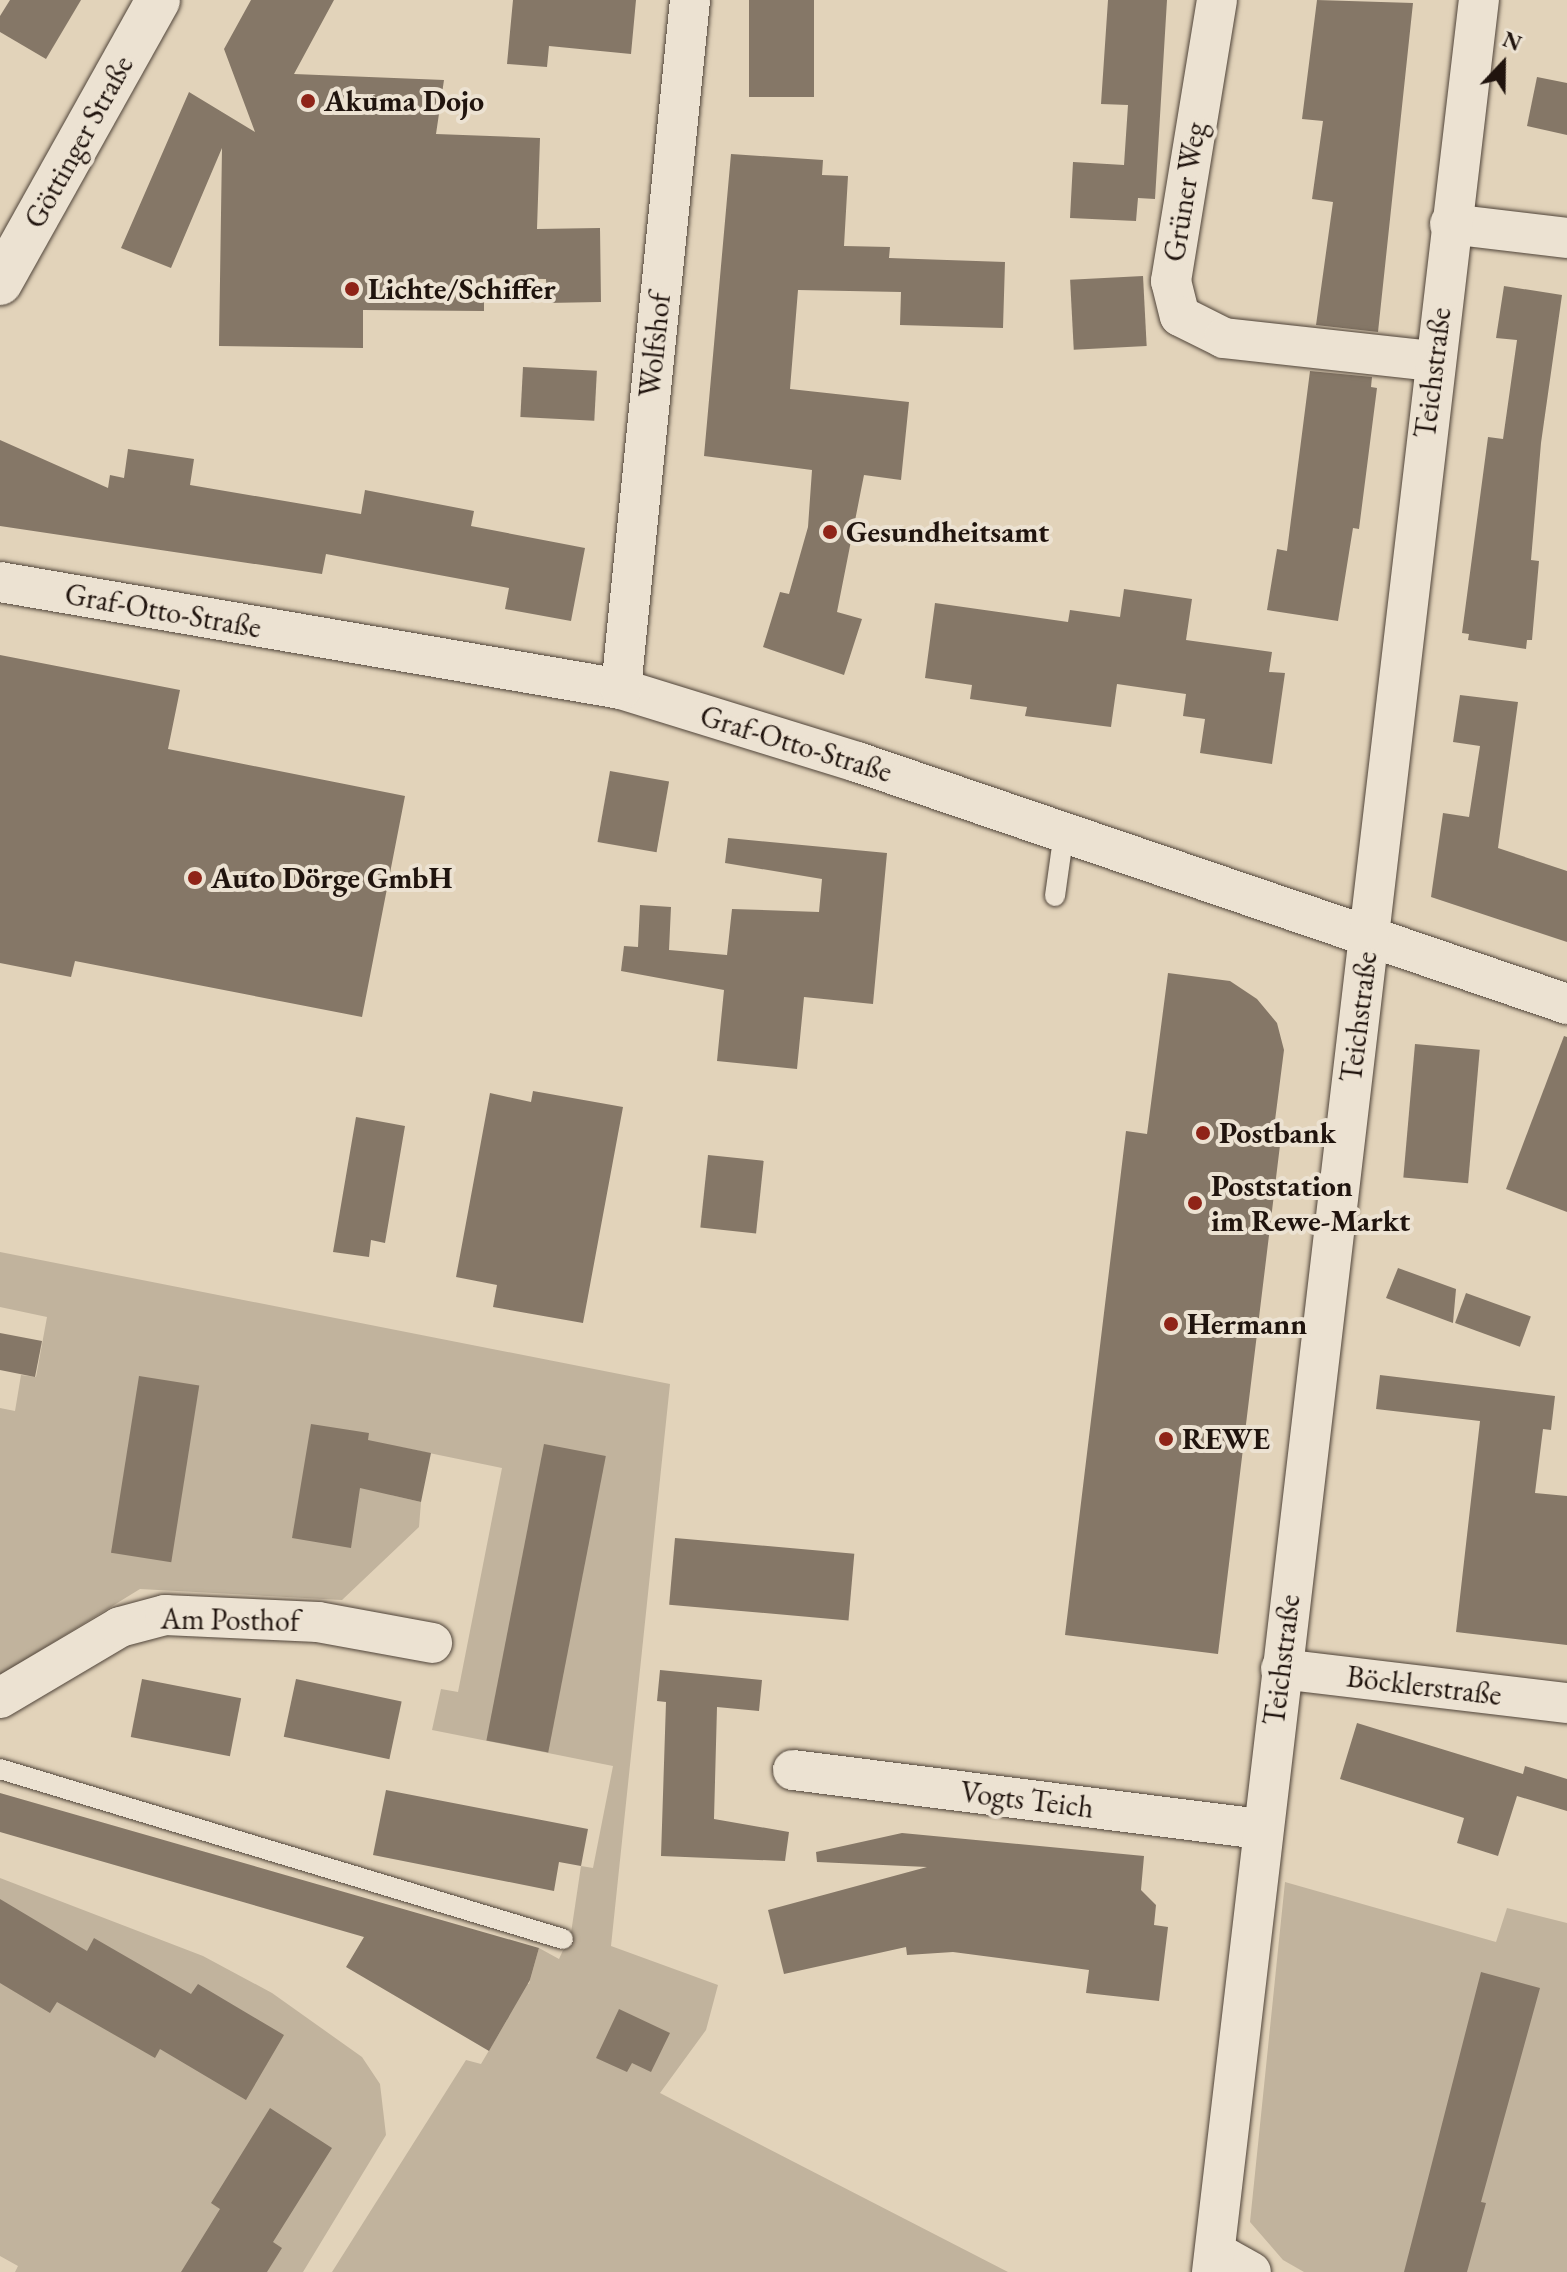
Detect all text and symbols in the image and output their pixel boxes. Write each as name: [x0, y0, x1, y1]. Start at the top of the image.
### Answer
north arrow: [1463, 24, 1543, 104]
text: N: [1498, 25, 1526, 58]
street label: Göttinger Straße: [17, 49, 141, 235]
place label: Akuma Dojo: [324, 83, 484, 119]
marker: Akuma Dojo: [299, 92, 317, 110]
street label: Grüner Weg: [1156, 120, 1214, 264]
place label: Lichte/Schiffer: [368, 271, 556, 307]
marker: Lichte/Schiffer: [343, 280, 361, 298]
street label: Wolfshof: [632, 291, 678, 399]
street label: Teichstraße: [1407, 306, 1459, 440]
place label: Gesundheitsamt: [846, 514, 1049, 550]
marker: Gesundheitsamt: [821, 523, 839, 541]
street label: Graf-Otto-Straße: [62, 576, 264, 646]
street label: Graf-Otto-Straße: [696, 698, 896, 790]
place label: Auto Dörge GmbH: [211, 860, 452, 896]
marker: Auto Dörge GmbH: [186, 869, 204, 887]
street label: Teichstraße: [1333, 950, 1385, 1084]
place label: Postbank: [1219, 1115, 1336, 1151]
marker: Postbank: [1194, 1124, 1212, 1142]
place label: Poststation im Rewe-Markt: [1211, 1168, 1410, 1238]
marker: Poststation im Rewe-Markt: [1186, 1194, 1204, 1212]
place label: Hermann: [1187, 1306, 1307, 1342]
marker: Hermann: [1162, 1315, 1180, 1333]
place label: REWE: [1182, 1421, 1270, 1457]
marker: REWE: [1157, 1430, 1175, 1448]
street label: Teichstraße: [1256, 1593, 1308, 1727]
street label: Am Posthof: [160, 1601, 300, 1639]
street label: Böcklerstraße: [1345, 1659, 1503, 1713]
street label: Vogts Teich: [958, 1774, 1096, 1826]

